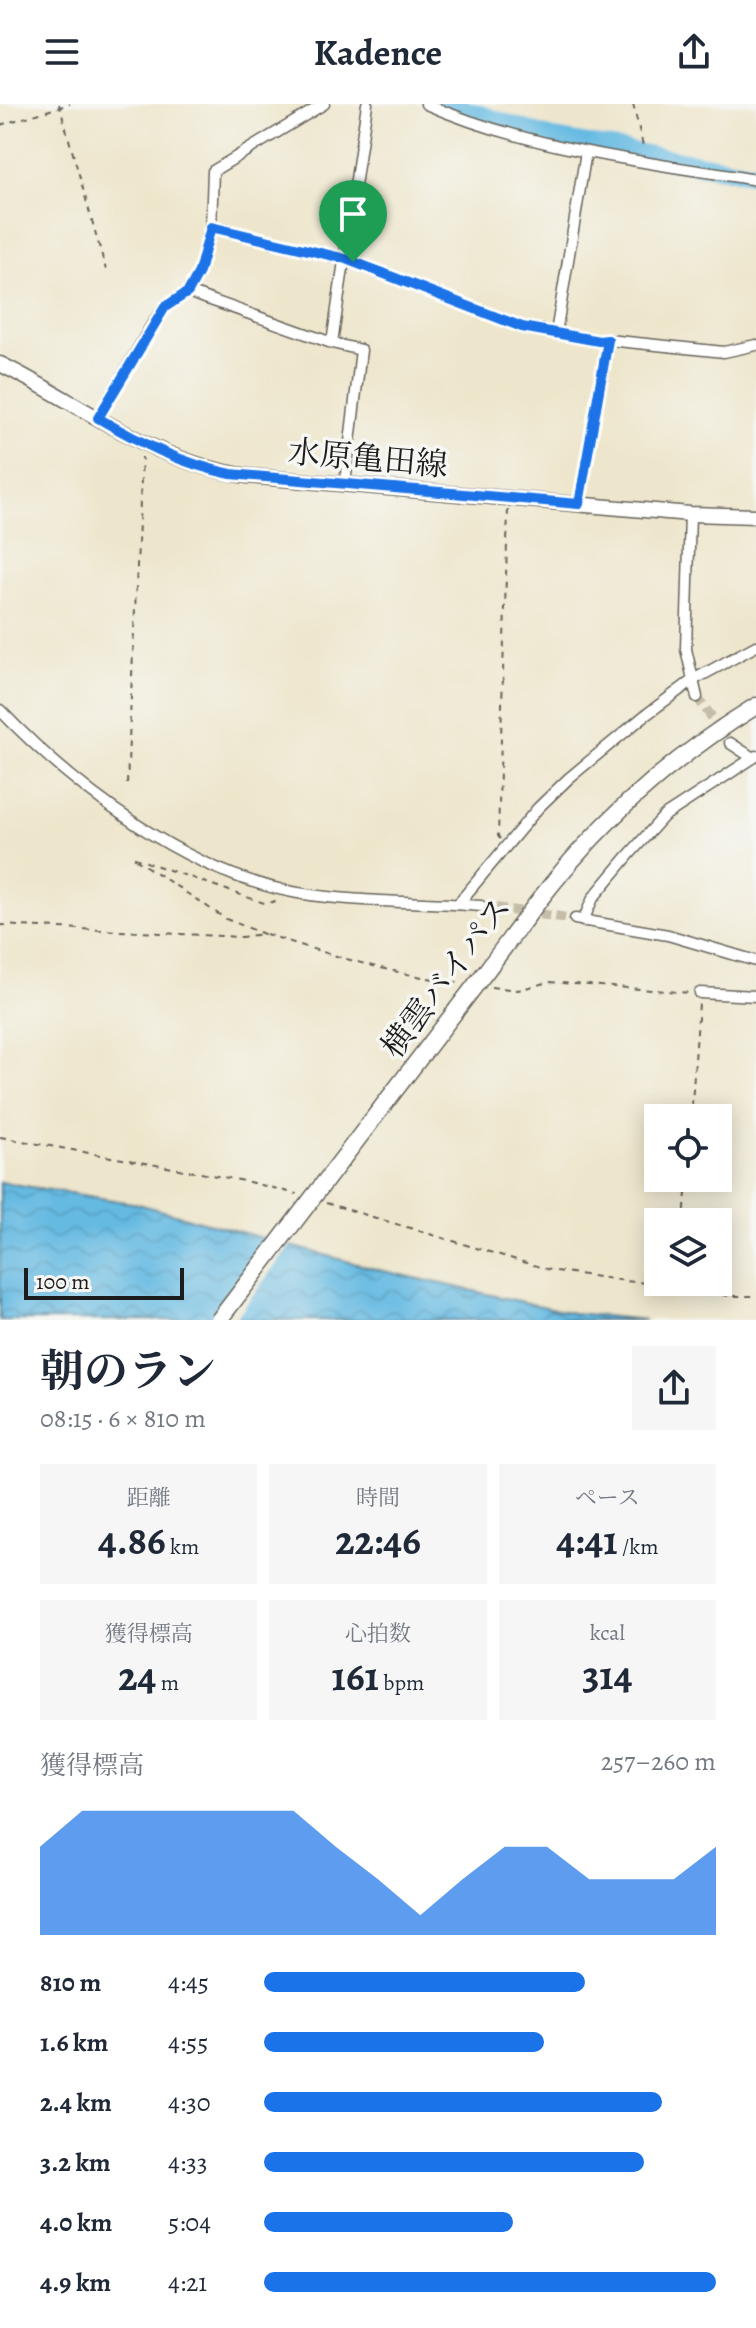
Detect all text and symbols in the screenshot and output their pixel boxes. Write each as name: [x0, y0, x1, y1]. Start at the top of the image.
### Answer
text: Kadence: [314, 28, 442, 77]
icon: menu: [40, 30, 84, 74]
icon: share: [672, 30, 716, 74]
pin: [319, 180, 387, 262]
icon: arrive: [331, 192, 375, 236]
street label: 水原亀田線: [286, 429, 450, 487]
street label: 横雲バイパス: [371, 887, 521, 1067]
map controls: [644, 1104, 732, 1296]
button: locate: [644, 1104, 732, 1192]
button: layers: [644, 1208, 732, 1296]
scale bar: [24, 1264, 184, 1300]
text: 100 m: [36, 1267, 90, 1297]
text: 朝のラン: [40, 1341, 216, 1401]
button: share: [632, 1346, 716, 1430]
text: 08:15 · 6 × 810 m: [40, 1401, 206, 1436]
text: 距離: [127, 1483, 171, 1513]
text: 時間: [356, 1483, 400, 1513]
text: ペース: [575, 1483, 640, 1513]
text: 4.86: [98, 1513, 166, 1568]
text: 22:46: [335, 1513, 421, 1568]
text: 4:41: [556, 1513, 618, 1568]
text: km: [166, 1532, 199, 1562]
text: /km: [618, 1532, 658, 1562]
text: kcal: [590, 1618, 625, 1648]
text: 獲得標高: [105, 1619, 193, 1649]
text: 心拍数: [345, 1619, 411, 1649]
text: 314: [582, 1648, 632, 1703]
text: 24: [118, 1649, 156, 1704]
text: 161: [332, 1649, 379, 1704]
text: m: [156, 1668, 179, 1698]
text: bpm: [379, 1668, 424, 1698]
text: 257–260 m: [601, 1744, 716, 1779]
text: 獲得標高: [40, 1748, 144, 1783]
text: 810 m: [40, 1965, 101, 2000]
text: 4:45: [168, 1965, 209, 2000]
text: 1.6 km: [40, 2025, 108, 2060]
text: 4:55: [168, 2025, 208, 2060]
text: 2.4 km: [40, 2085, 112, 2120]
text: 4:30: [168, 2085, 211, 2120]
text: 3.2 km: [40, 2145, 111, 2180]
text: 4:33: [168, 2145, 208, 2180]
text: 4.0 km: [40, 2205, 112, 2240]
text: 5:04: [168, 2205, 211, 2240]
text: 4.9 km: [40, 2265, 111, 2300]
text: 4:21: [168, 2265, 207, 2300]

